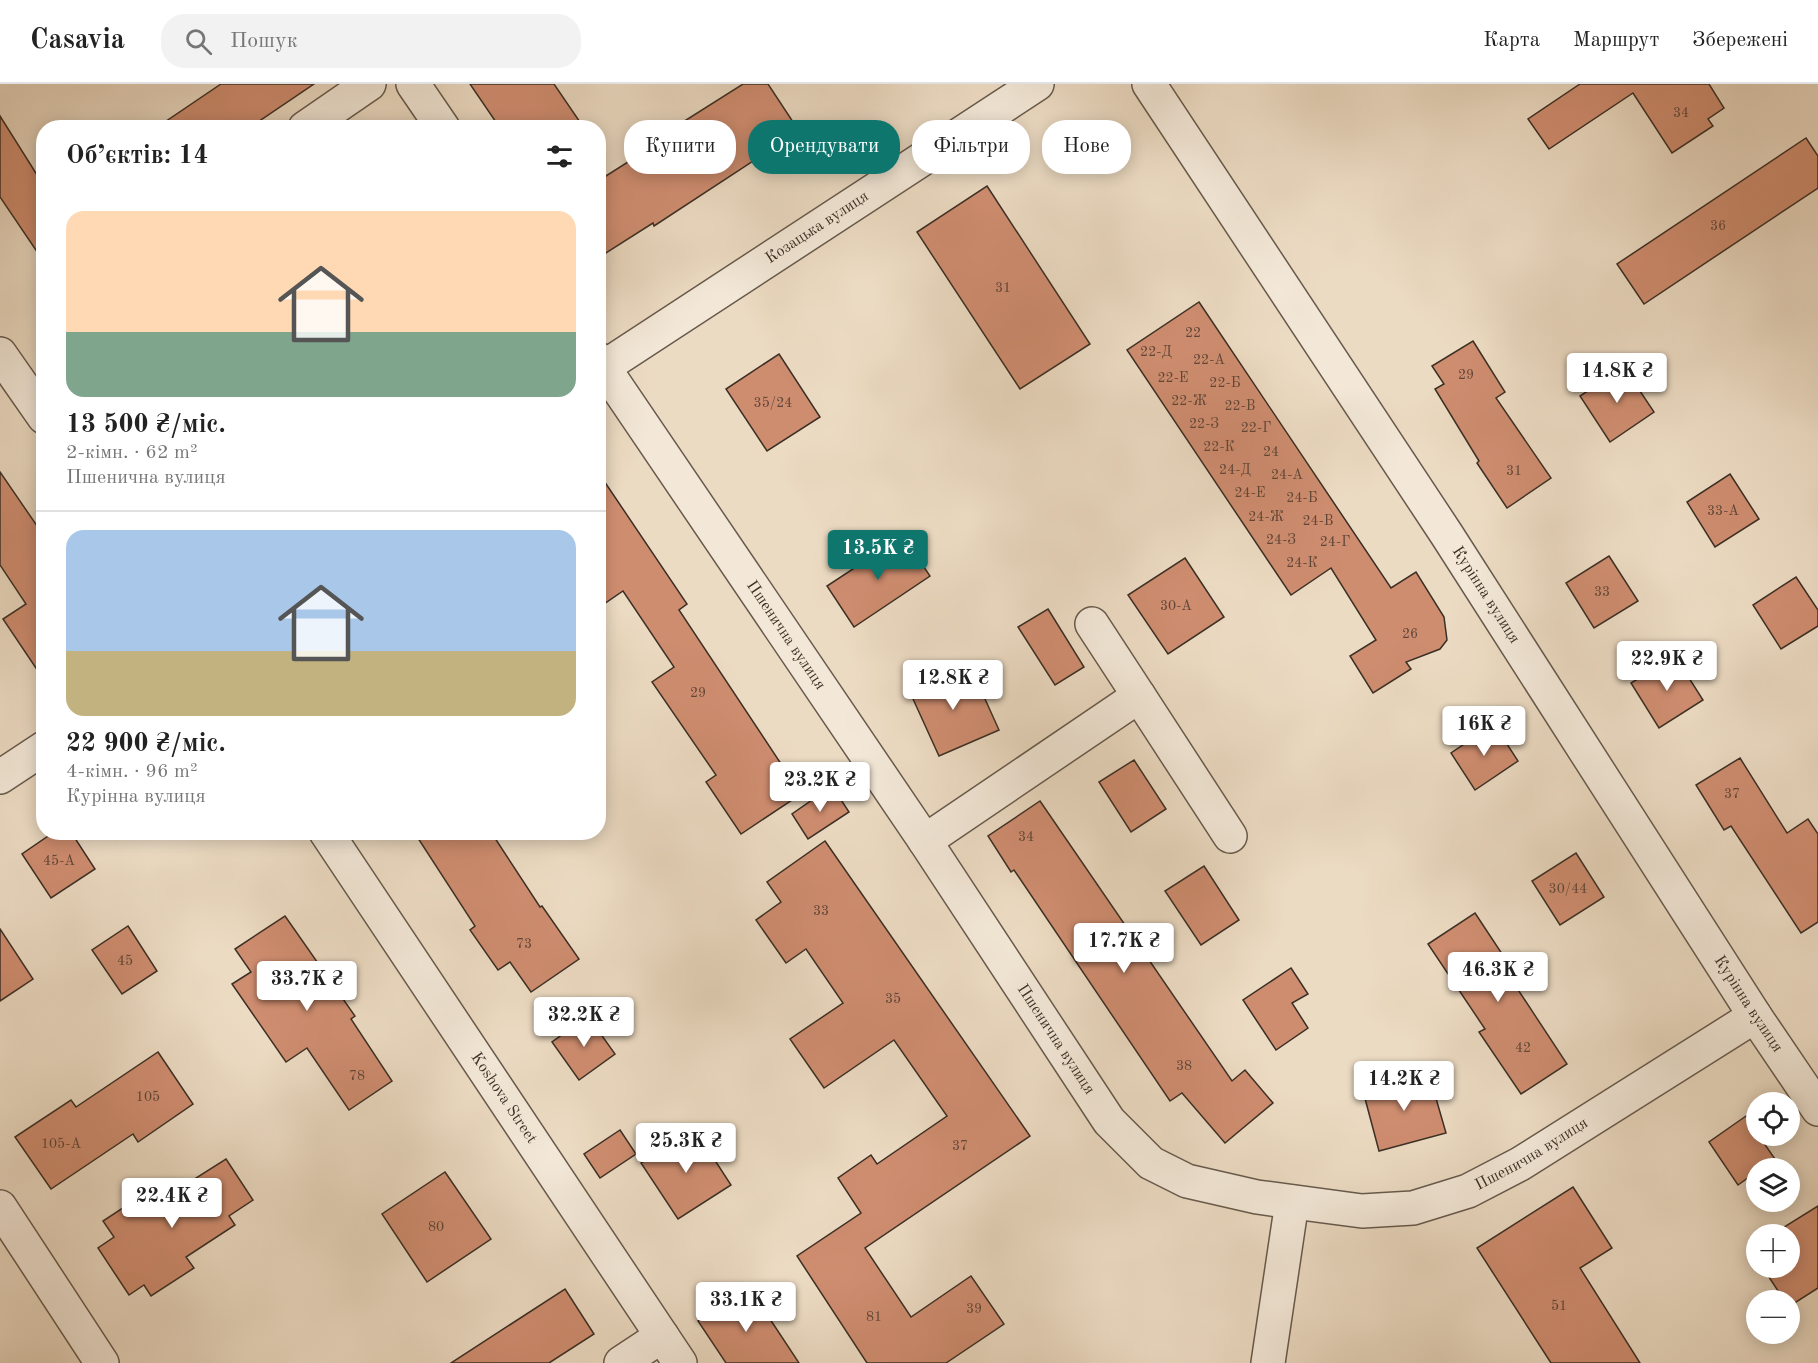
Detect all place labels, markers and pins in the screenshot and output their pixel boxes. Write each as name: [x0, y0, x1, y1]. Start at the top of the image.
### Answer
pin: 14.8K ₴: [1562, 353, 1672, 404]
pin: 13.5K ₴: [823, 530, 933, 581]
pin: 22.9K ₴: [1612, 641, 1722, 692]
pin: 12.8K ₴: [898, 660, 1008, 711]
pin: 16K ₴: [1442, 706, 1526, 757]
pin: 23.2K ₴: [765, 762, 875, 813]
pin: 17.7K ₴: [1069, 923, 1179, 974]
pin: 46.3K ₴: [1443, 952, 1553, 1003]
pin: 33.7K ₴: [252, 961, 362, 1012]
pin: 32.2K ₴: [529, 997, 639, 1048]
pin: 14.2K ₴: [1349, 1061, 1459, 1112]
pin: 25.3K ₴: [631, 1123, 741, 1174]
pin: 22.4K ₴: [117, 1178, 227, 1229]
pin: 33.1K ₴: [691, 1282, 801, 1333]

